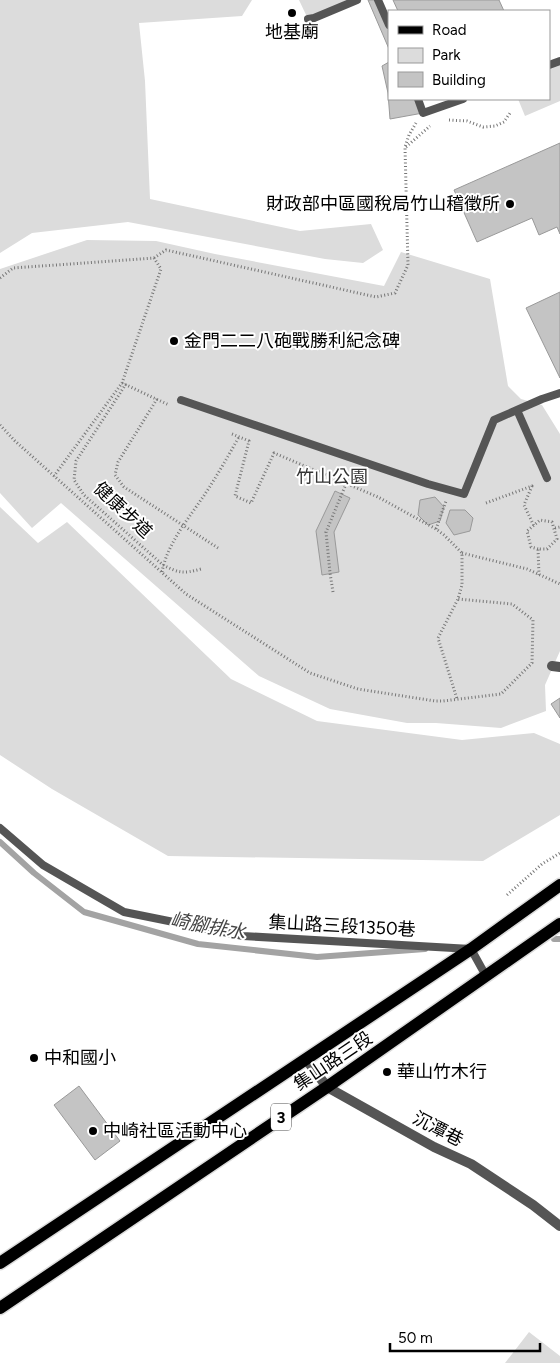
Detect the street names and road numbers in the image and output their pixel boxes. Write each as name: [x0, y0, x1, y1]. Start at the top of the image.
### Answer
street label: 健康步道: [89, 477, 157, 543]
street label: 集山路三段1350巷: [268, 911, 416, 941]
street label: 集山路三段: [290, 1027, 376, 1095]
road number: 3: [271, 1104, 291, 1130]
street label: 沉潭巷: [409, 1107, 467, 1151]

